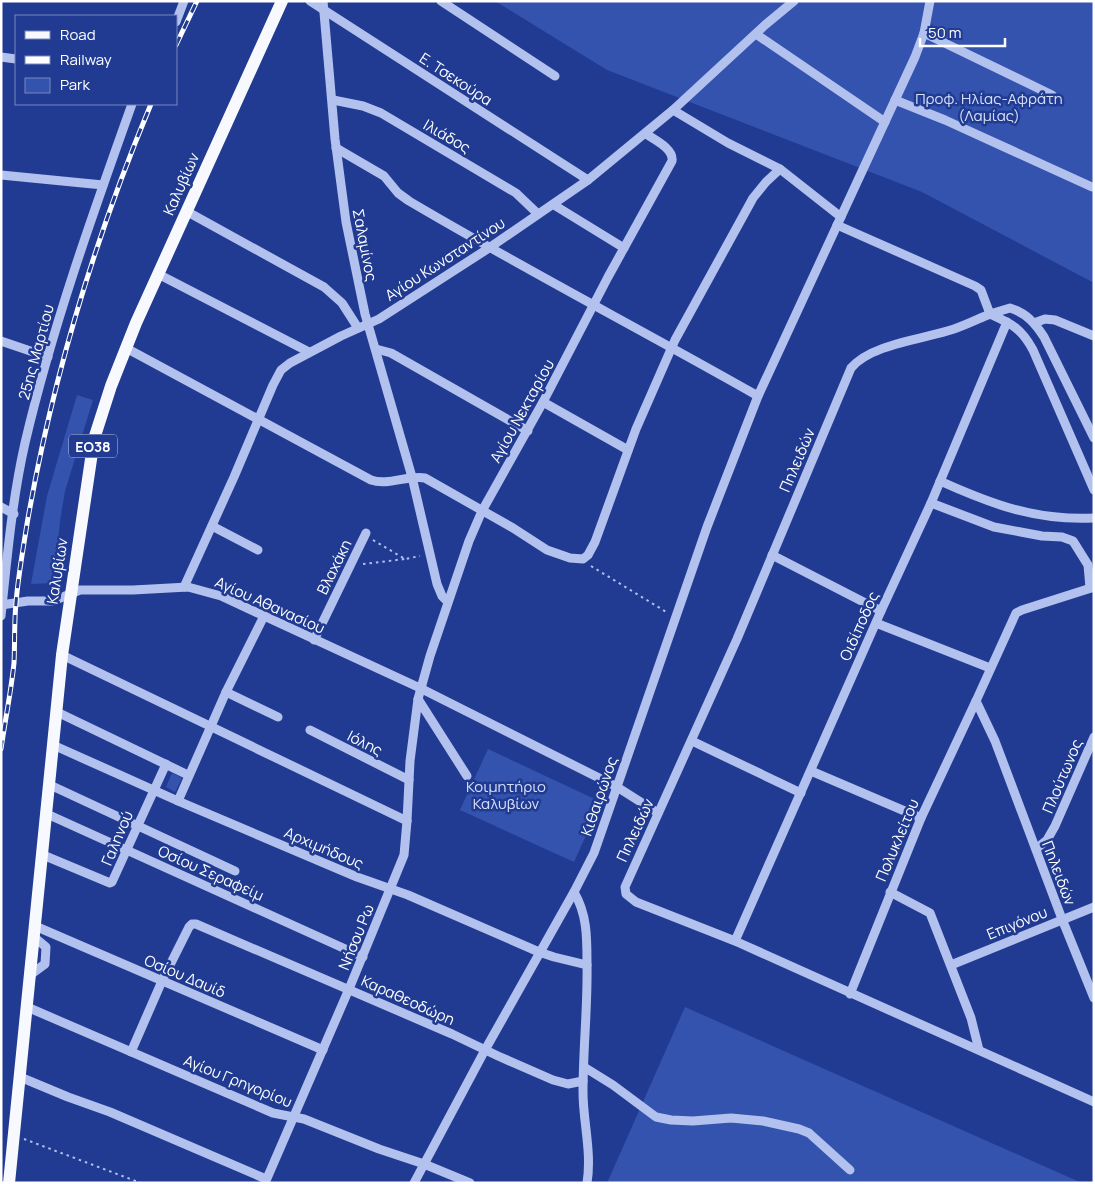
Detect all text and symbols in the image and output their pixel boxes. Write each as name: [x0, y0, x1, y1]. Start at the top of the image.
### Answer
legend: [15, 15, 178, 105]
scale bar: [920, 15, 1005, 47]
text: 50 m: [928, 22, 962, 43]
text: Road: [60, 24, 96, 45]
street label: Ε. Τσεκούρα: [416, 48, 496, 110]
text: Railway: [60, 49, 112, 70]
text: Park: [60, 74, 90, 95]
park label: Προφ. Ηλίας-Αφράτη (Λαμίας): [915, 88, 1063, 126]
street label: Ιλιάδος: [419, 114, 475, 158]
street label: Καλυβίων: [158, 149, 204, 219]
street label: Σαλαμίνος: [348, 207, 382, 283]
street label: Αγίου Κωνσταντίνου: [381, 212, 509, 306]
street label: 25ης Μαρτίου: [13, 302, 59, 402]
street label: Αγίου Νεκταρίου: [485, 355, 559, 467]
street label: Πηλειδών: [774, 424, 820, 495]
road number: ΕΟ38: [69, 434, 117, 458]
street label: Καλυβίων: [41, 536, 73, 605]
street label: Βλαχάκη: [312, 536, 356, 598]
street label: Αγίου Αθανασίου: [212, 571, 328, 639]
street label: Οιδίποδος: [834, 588, 884, 664]
street label: Ιόλης: [344, 725, 386, 761]
street label: Πλούτωνος: [1037, 736, 1087, 816]
street label: Κιθαιρώνος: [576, 753, 622, 839]
park label: Κοιμητήριο Καλυβίων: [466, 776, 546, 814]
street label: Πηλειδών: [611, 795, 659, 865]
street label: Πολυκλείτου: [870, 795, 924, 885]
street label: Γαληνού: [96, 807, 138, 869]
street label: Αρχιμήδους: [281, 822, 367, 874]
street label: Πηλειδών: [1037, 838, 1081, 909]
street label: Οσίου Σεραφείμ: [155, 840, 267, 906]
street label: Νήσου Ρω: [333, 901, 379, 973]
street label: Επιγόνου: [983, 901, 1051, 945]
street label: Οσίου Δαυίδ: [141, 949, 229, 1003]
street label: Καραθεοδώρη: [358, 970, 458, 1030]
street label: Αγίου Γρηγορίου: [181, 1050, 295, 1112]

